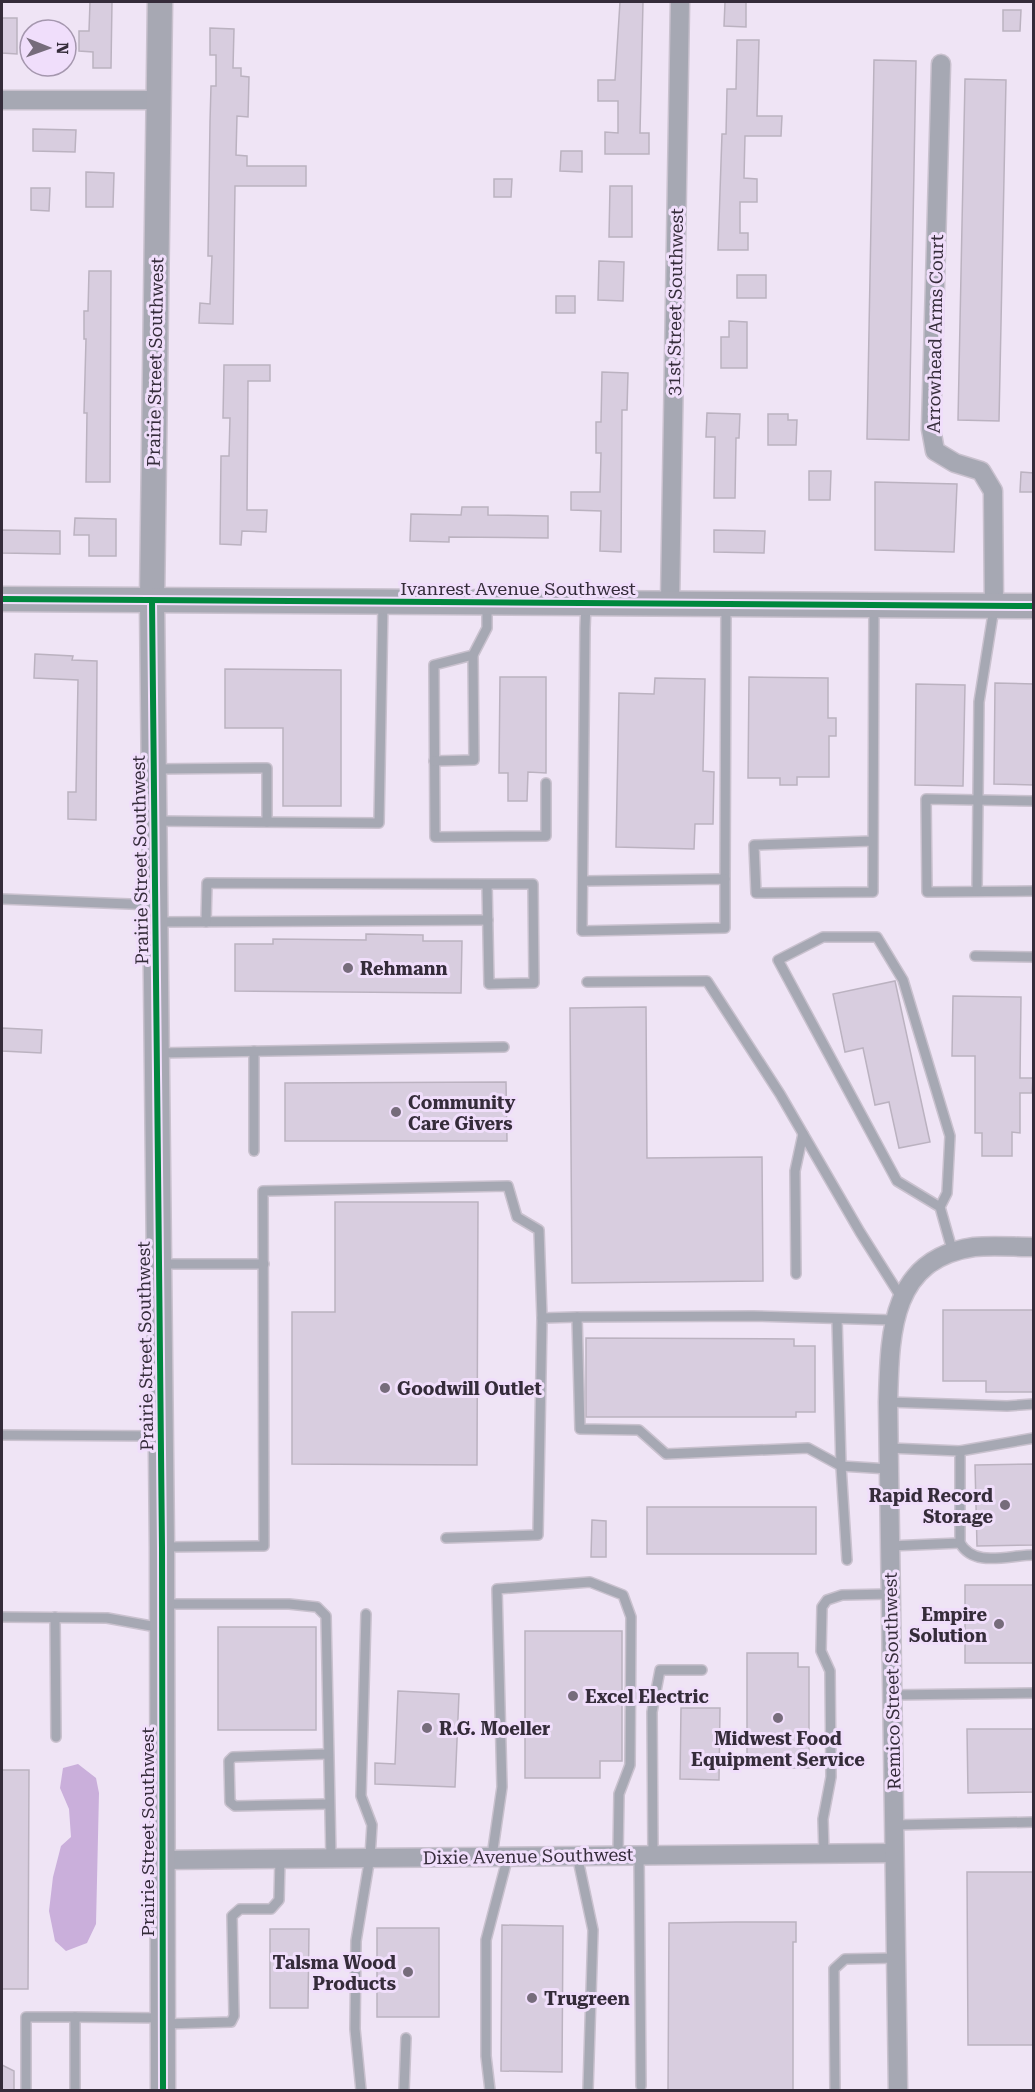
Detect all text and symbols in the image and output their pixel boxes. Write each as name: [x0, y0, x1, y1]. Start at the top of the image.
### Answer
north arrow: [18, 18, 78, 78]
text: N: [53, 42, 72, 55]
street label: 31st Street Southwest: [663, 208, 687, 396]
street label: Arrowhead Arms Court: [923, 234, 947, 434]
street label: Prairie Street Southwest: [143, 257, 167, 467]
street label: Ivanrest Avenue Southwest: [400, 578, 636, 599]
street label: Prairie Street Southwest: [128, 755, 152, 965]
place label: Rehmann: [360, 958, 448, 979]
marker: Rehmann: [341, 961, 355, 975]
place label: Community Care Givers: [408, 1092, 515, 1134]
marker: Community Care Givers: [389, 1105, 403, 1119]
street label: Prairie Street Southwest: [133, 1241, 157, 1451]
place label: Goodwill Outlet: [397, 1378, 542, 1399]
marker: Goodwill Outlet: [378, 1381, 392, 1395]
place label: Rapid Record Storage: [869, 1485, 993, 1527]
marker: Rapid Record Storage: [998, 1498, 1012, 1512]
street label: Remico Street Southwest: [880, 1572, 904, 1790]
place label: Empire Solution: [909, 1604, 987, 1646]
marker: Empire Solution: [992, 1617, 1006, 1631]
place label: Excel Electric: [585, 1686, 709, 1707]
marker: Excel Electric: [566, 1689, 580, 1703]
marker: Midwest Food Equipment Service: [771, 1711, 785, 1725]
place label: R.G. Moeller: [439, 1718, 550, 1739]
marker: R.G. Moeller: [420, 1721, 434, 1735]
street label: Prairie Street Southwest: [137, 1727, 158, 1937]
place label: Midwest Food Equipment Service: [691, 1728, 865, 1770]
street label: Dixie Avenue Southwest: [422, 1844, 634, 1868]
place label: Talsma Wood Products: [273, 1952, 396, 1994]
marker: Talsma Wood Products: [401, 1965, 415, 1979]
place label: Trugreen: [544, 1988, 630, 2009]
marker: Trugreen: [525, 1991, 539, 2005]

